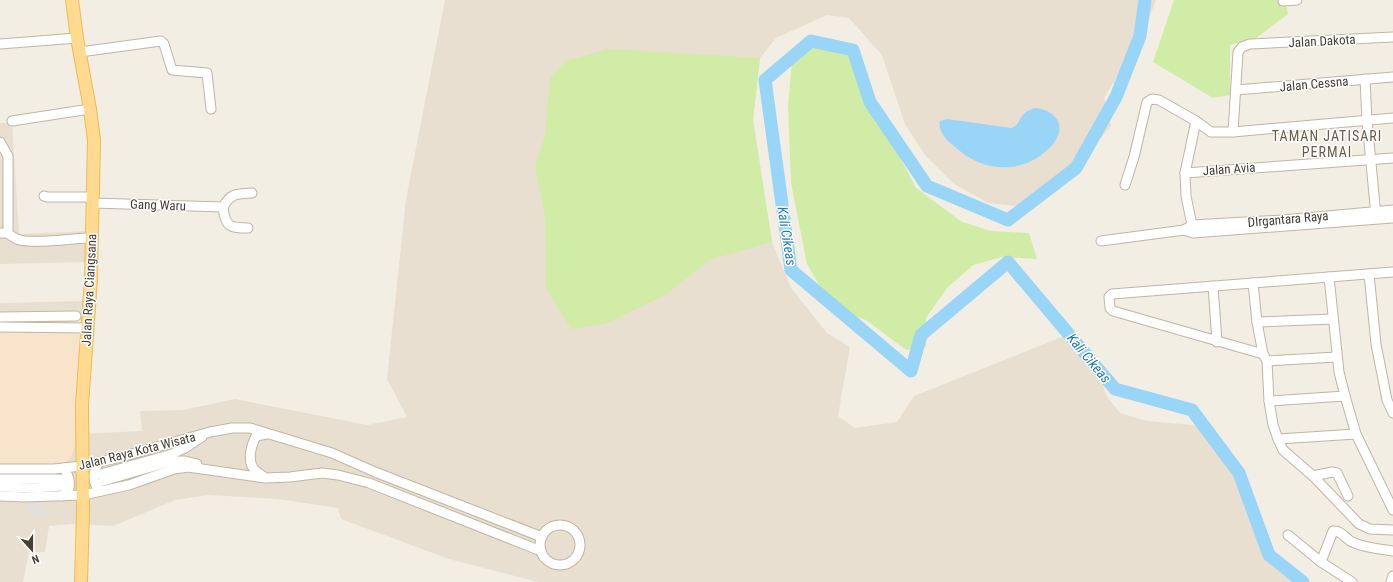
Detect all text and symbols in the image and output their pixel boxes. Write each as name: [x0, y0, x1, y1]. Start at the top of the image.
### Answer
street label: Jalan Dakota: [1288, 32, 1356, 50]
street label: Jalan Cessna: [1279, 74, 1349, 94]
district label: TAMAN JATISARI PERMAI: [1272, 128, 1382, 160]
street label: Jalan Avia: [1202, 160, 1256, 178]
street label: Gang Waru: [130, 197, 186, 213]
water label: Kali Cikeas: [774, 206, 800, 266]
street label: DIrgantara Raya: [1247, 208, 1329, 230]
street label: Jalan Raya Ciangsana: [79, 233, 99, 347]
water label: Kali Cikeas: [1064, 330, 1114, 386]
street label: Jalan Raya Kota Wisata: [77, 429, 197, 473]
north arrow: [12, 530, 52, 570]
text: N: [30, 552, 41, 566]

